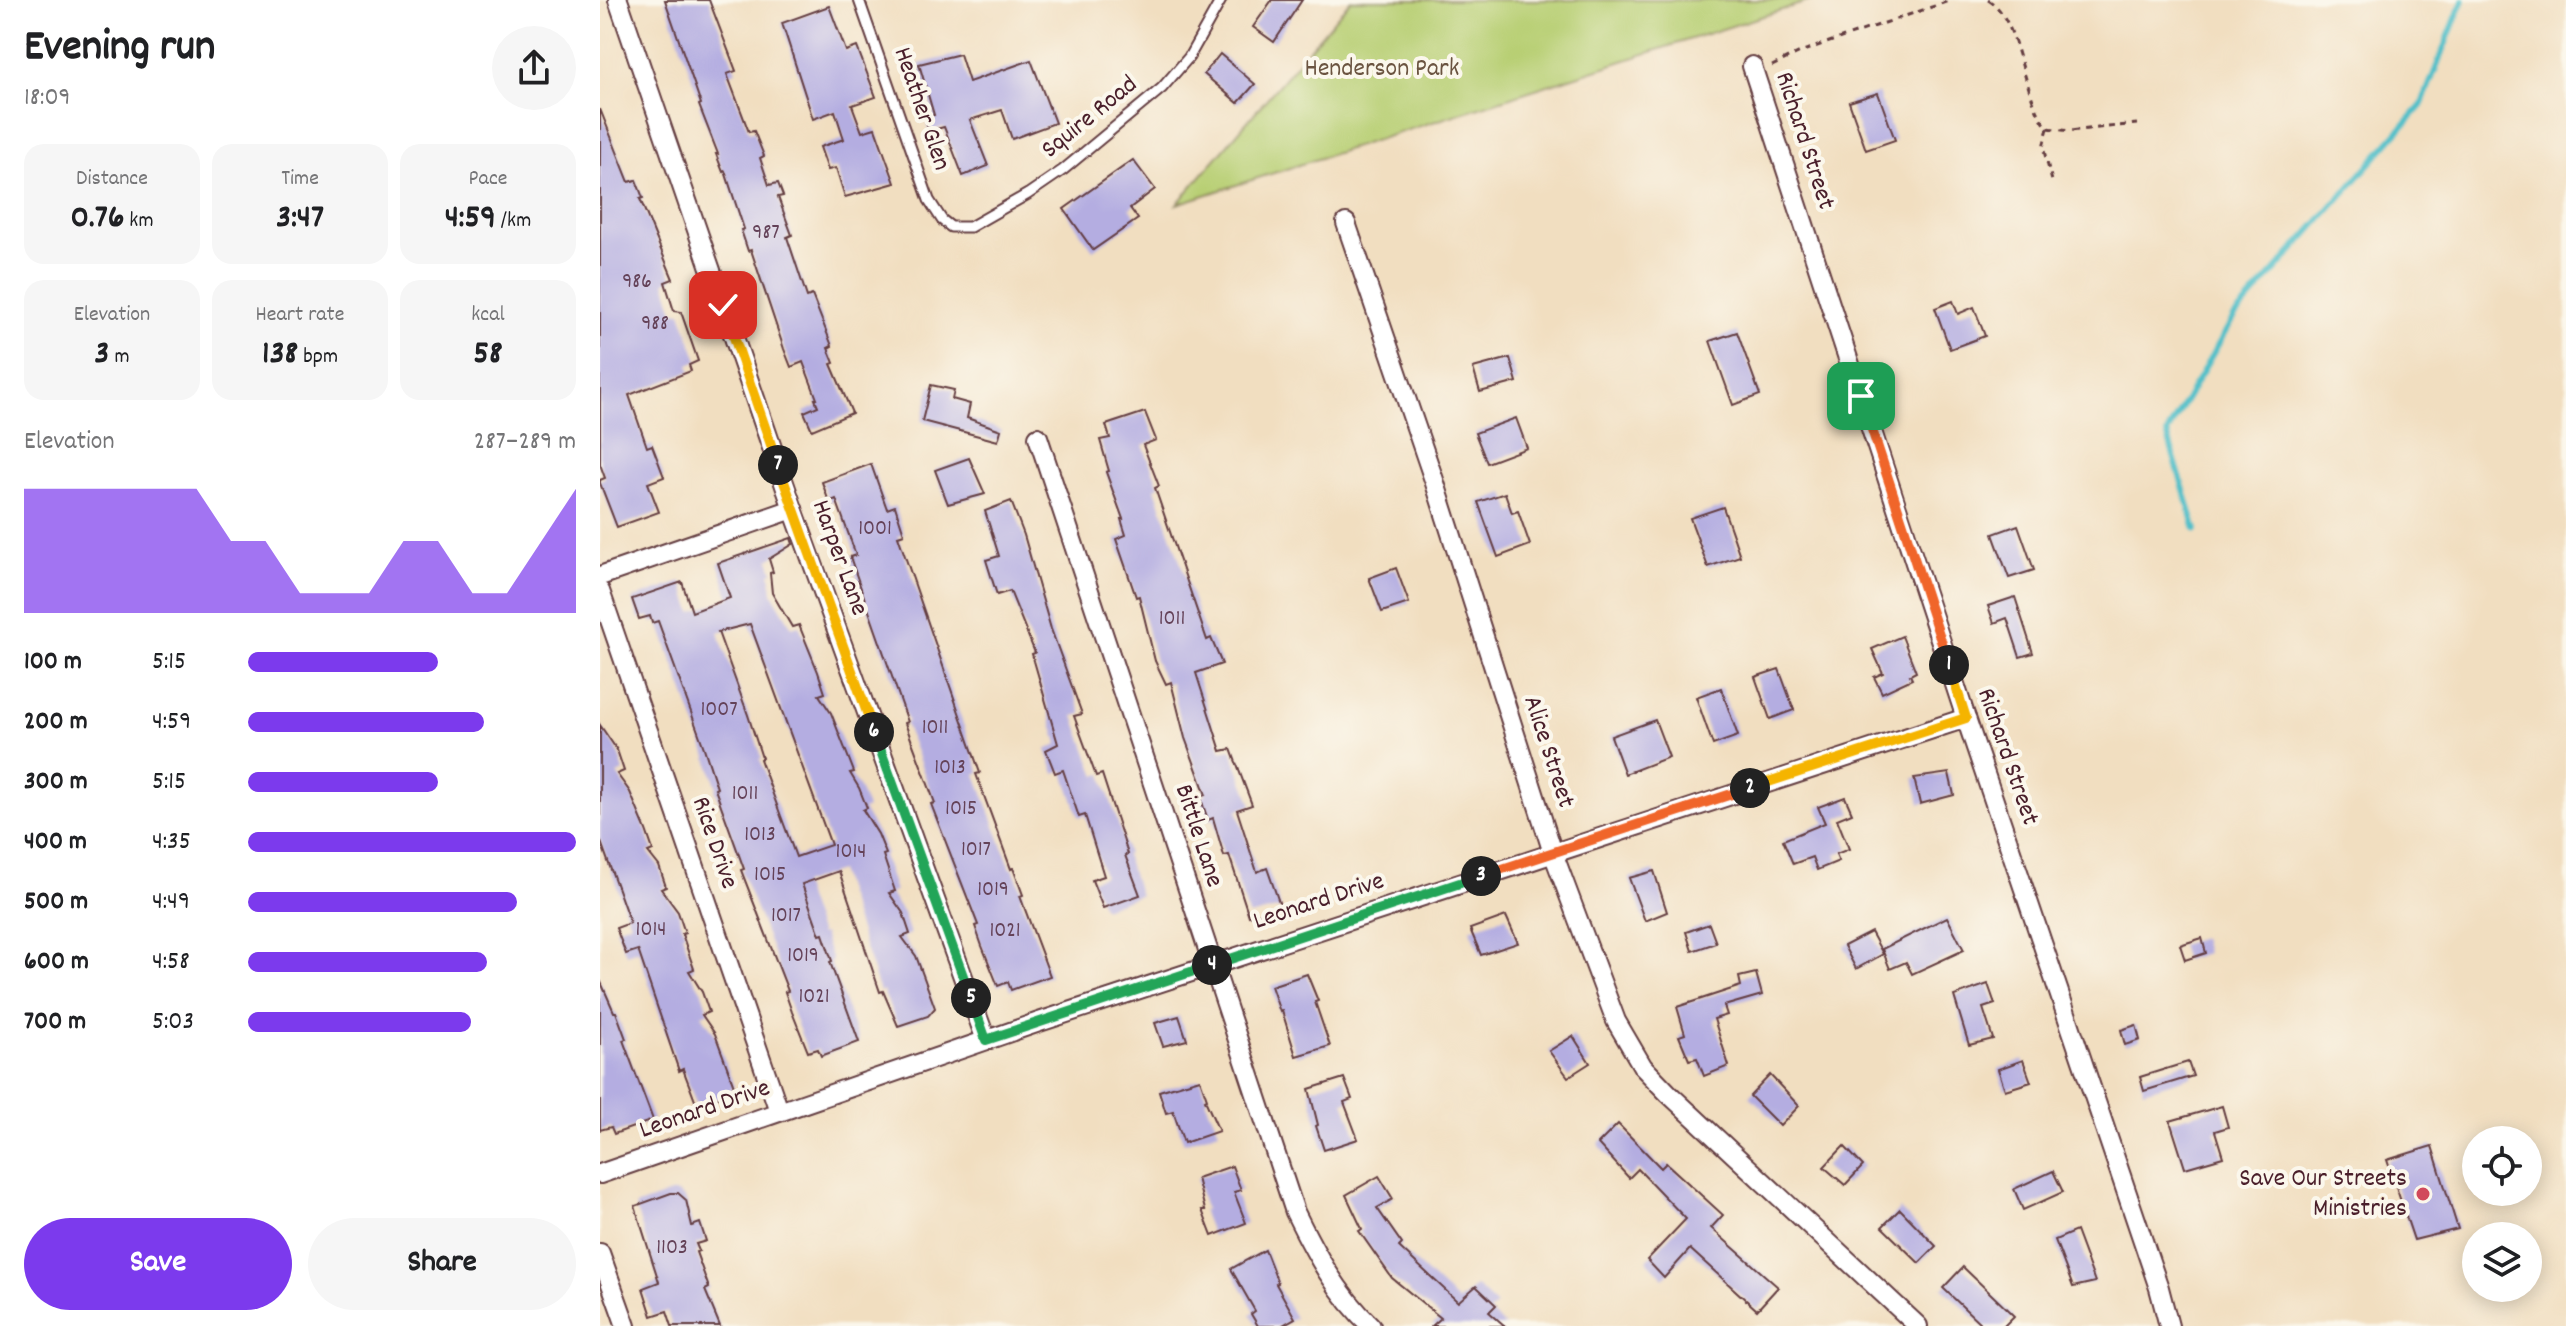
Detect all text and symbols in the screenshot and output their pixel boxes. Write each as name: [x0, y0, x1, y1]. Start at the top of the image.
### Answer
text: Evening run: [24, 18, 215, 81]
button: share: [492, 26, 576, 110]
street label: Heather Glen: [883, 42, 959, 176]
park label: Henderson Park: [1305, 51, 1459, 88]
street label: Richard Street: [1764, 67, 1844, 215]
street label: Squire Road: [1034, 68, 1146, 168]
text: 18:09: [24, 80, 71, 117]
text: Distance: [76, 164, 148, 195]
text: Time: [281, 164, 319, 195]
text: Pace: [469, 164, 507, 195]
text: 0.76: [70, 195, 124, 244]
text: 3:47: [276, 195, 324, 244]
text: 4:59: [445, 195, 496, 244]
text: km: [124, 206, 154, 237]
text: /km: [496, 206, 531, 237]
house number: 987: [752, 218, 780, 249]
house number: 986: [622, 267, 652, 298]
pin: [689, 271, 757, 339]
icon: check: [701, 283, 745, 327]
text: Elevation: [74, 300, 150, 331]
text: Heart rate: [256, 300, 344, 331]
text: kcal: [471, 300, 505, 331]
house number: 988: [641, 309, 669, 340]
text: 3: [94, 331, 109, 380]
text: 138: [262, 331, 298, 380]
text: 58: [473, 331, 503, 380]
text: m: [109, 342, 130, 373]
text: bpm: [298, 342, 338, 373]
pin: [1827, 362, 1895, 430]
icon: arrive: [1839, 374, 1883, 418]
text: Elevation: [24, 424, 114, 461]
text: 287–289 m: [474, 424, 576, 461]
pin: 7: [758, 445, 798, 485]
text: 7: [774, 449, 782, 480]
street label: Harper Lane: [801, 495, 877, 621]
house number: 1001: [858, 514, 892, 545]
house number: 1011: [1159, 604, 1185, 635]
text: 100 m: [24, 644, 82, 681]
text: 5:15: [152, 644, 186, 681]
pin: 1: [1929, 645, 1969, 685]
text: 1: [1947, 649, 1951, 680]
street label: Richard Street: [1966, 683, 2048, 831]
street label: Alice Street: [1512, 691, 1584, 813]
house number: 1007: [700, 695, 738, 726]
text: 200 m: [24, 704, 88, 741]
text: 4:59: [152, 704, 191, 741]
pin: 6: [854, 712, 894, 752]
house number: 1011: [922, 713, 948, 744]
text: 6: [869, 716, 879, 747]
house number: 1013: [934, 753, 966, 784]
text: 300 m: [24, 764, 88, 801]
text: 5:15: [152, 764, 186, 801]
pin: 2: [1730, 768, 1770, 808]
text: 2: [1745, 772, 1755, 803]
house number: 1011: [732, 779, 758, 810]
street label: Bittle Lane: [1164, 780, 1232, 892]
street label: Rice Drive: [681, 792, 747, 894]
house number: 1015: [945, 794, 977, 825]
house number: 1013: [744, 820, 776, 851]
text: 400 m: [24, 824, 87, 861]
text: 4:35: [152, 824, 191, 861]
house number: 1017: [961, 835, 991, 866]
house number: 1014: [836, 837, 866, 868]
pin: 3: [1461, 856, 1501, 896]
house number: 1015: [754, 860, 786, 891]
text: 3: [1476, 860, 1486, 891]
street label: Leonard Drive: [1249, 863, 1389, 941]
house number: 1019: [977, 875, 1009, 906]
text: 500 m: [24, 884, 88, 921]
text: 4:49: [152, 884, 190, 921]
house number: 1017: [771, 901, 801, 932]
house number: 1014: [636, 915, 666, 946]
house number: 1021: [989, 916, 1021, 947]
house number: 1019: [787, 941, 819, 972]
text: 600 m: [24, 944, 89, 981]
text: 4:58: [152, 944, 190, 981]
pin: 4: [1192, 945, 1232, 985]
text: 4: [1207, 949, 1217, 980]
pin: 5: [951, 978, 991, 1018]
house number: 1021: [798, 982, 830, 1013]
text: 5: [966, 982, 976, 1013]
text: 700 m: [24, 1004, 86, 1041]
text: 5:03: [152, 1004, 194, 1041]
street label: Leonard Drive: [635, 1070, 775, 1150]
map controls: [2462, 1126, 2542, 1302]
button: locate: [2462, 1126, 2542, 1206]
place label: Save Our Streets Ministries: [2239, 1161, 2407, 1228]
marker: Save Our Streets Ministries: [2414, 1185, 2432, 1203]
button: Save: [24, 1218, 292, 1310]
button: Share: [308, 1218, 576, 1310]
button: layers: [2462, 1222, 2542, 1302]
house number: 1103: [656, 1233, 688, 1264]

